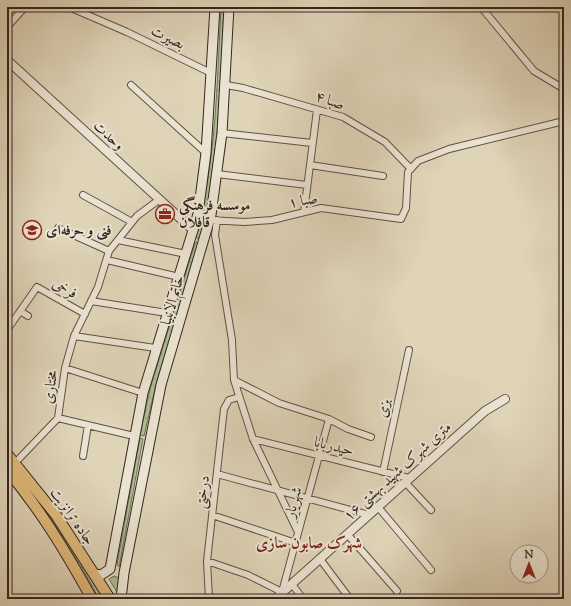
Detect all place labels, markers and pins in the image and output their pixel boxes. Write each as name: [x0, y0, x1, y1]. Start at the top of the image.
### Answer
place label: موسسه فرهنگی قافلان: [179, 196, 250, 234]
office icon: موسسه فرهنگی قافلان: [154, 203, 176, 225]
school or university icon: فنی و حرفه‌ای: [21, 219, 43, 241]
place label: فنی و حرفه‌ای: [46, 221, 112, 242]

